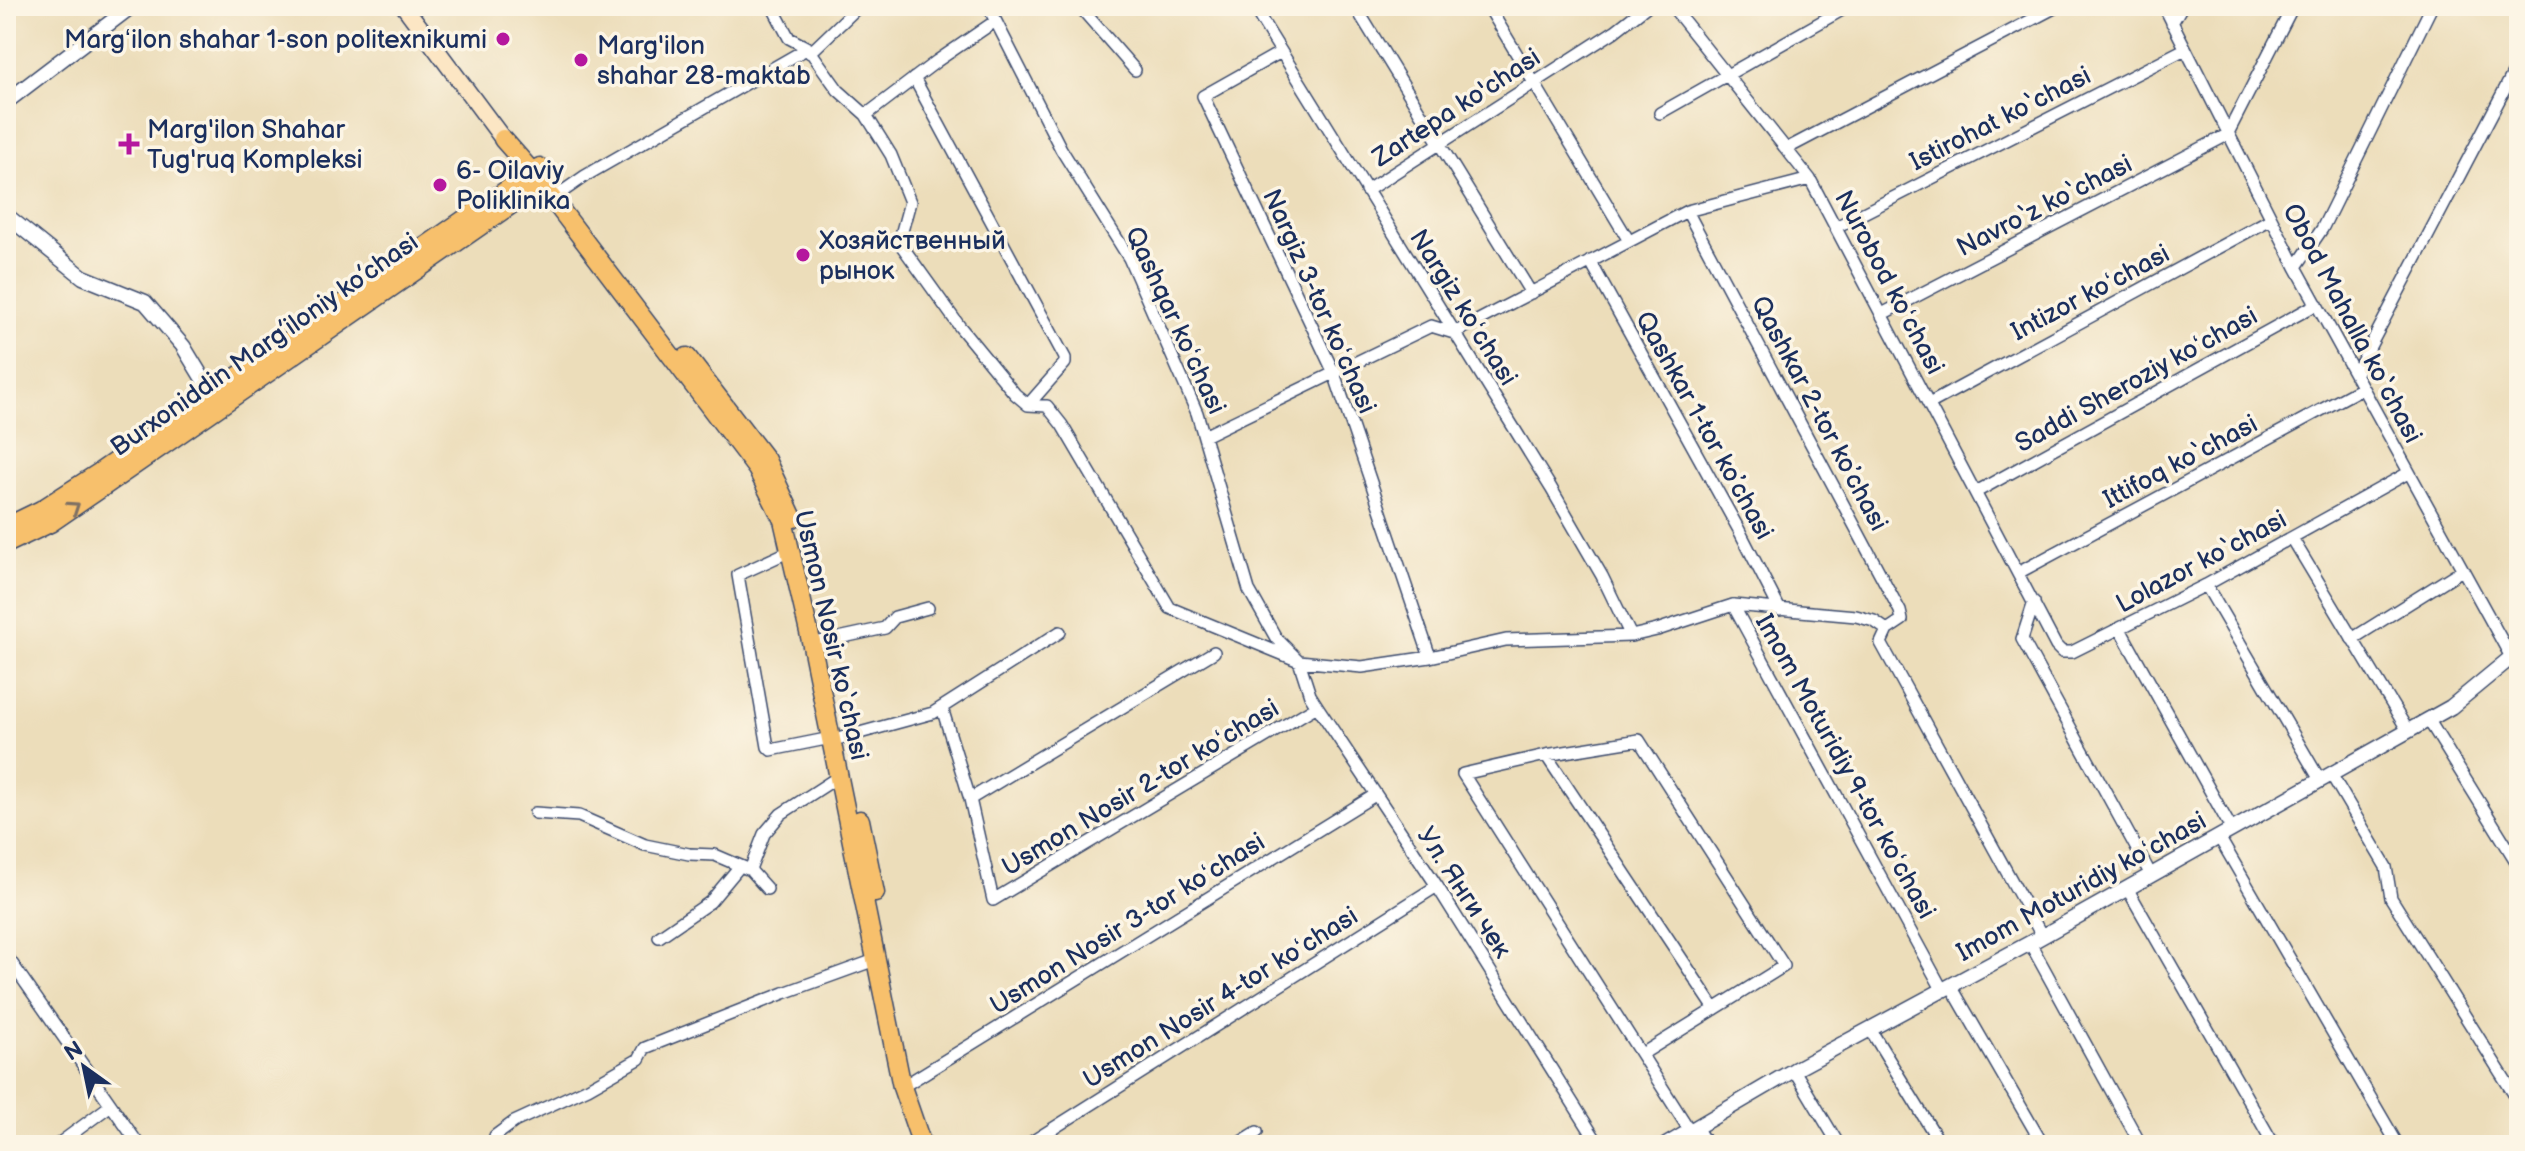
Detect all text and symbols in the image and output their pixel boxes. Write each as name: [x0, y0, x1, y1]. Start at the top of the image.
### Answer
place label: Margʻilon shahar 1-son politexnikumi: [64, 25, 487, 56]
marker: Margʻilon shahar 1-son politexnikumi: [494, 30, 512, 48]
place label: Marg'ilon shahar 28-maktab: [597, 31, 811, 92]
street label: Zartepa ko'chasi: [1366, 42, 1547, 175]
marker: Marg'ilon shahar 28-maktab: [572, 51, 590, 69]
street label: Istirohat ko‘chasi: [1905, 60, 2096, 178]
place label: Marg'ilon Shahar Tug'ruq Kompleksi: [147, 115, 363, 176]
marker: Marg'ilon Shahar Tug'ruq Kompleksi: [118, 133, 140, 155]
street label: Navro‘z ko‘chasi: [1952, 149, 2138, 264]
place label: 6- Oilaviy Poliklinika: [456, 156, 570, 217]
marker: 6- Oilaviy Poliklinika: [431, 176, 449, 194]
street label: Nargiz 3-tor koʻchasi: [1255, 185, 1382, 419]
street label: Nurobod koʻchasi: [1827, 185, 1950, 380]
street label: Obod Mahalla ko‘chasi: [2275, 199, 2428, 449]
street label: Qashqar koʻchasi: [1118, 222, 1232, 419]
street label: Nargiz koʻchasi: [1402, 224, 1523, 392]
place label: Хозяйственный рынок: [819, 226, 1006, 287]
street label: Burxoniddin Marg’iloniy ko’chasi: [105, 227, 425, 464]
street label: Intizor koʻchasi: [2006, 239, 2175, 348]
marker: Хозяйственный рынок: [794, 246, 812, 264]
street label: Qashkar 2-tor koʼchasi: [1744, 291, 1894, 536]
street label: Saddi Sheroziy koʻchasi: [2010, 301, 2263, 460]
street label: Qashkar 1-tor koʼchasi: [1628, 306, 1779, 545]
street label: Ittifoq ko‘chasi: [2098, 409, 2263, 516]
one-way arrow: [65, 501, 80, 516]
street label: Lolazor ko‘chasi: [2111, 504, 2292, 620]
street label: Usmon Nosir ko‘chasi: [787, 507, 874, 763]
street label: Imom Moturidiy 9-tor koʻchasi: [1748, 609, 1941, 924]
street label: Usmon Nosir 2-tor koʻchasi: [997, 693, 1285, 883]
street label: Imom Moturidiy koʻchasi: [1952, 806, 2212, 969]
street label: Ул. Янги чек: [1410, 821, 1518, 964]
street label: Usmon Nosir 3-tor koʻchasi: [985, 827, 1271, 1022]
street label: Usmon Nosir 4-tor koʻchasi: [1078, 901, 1364, 1096]
north arrow: [44, 1027, 124, 1107]
text: N: [60, 1036, 88, 1067]

